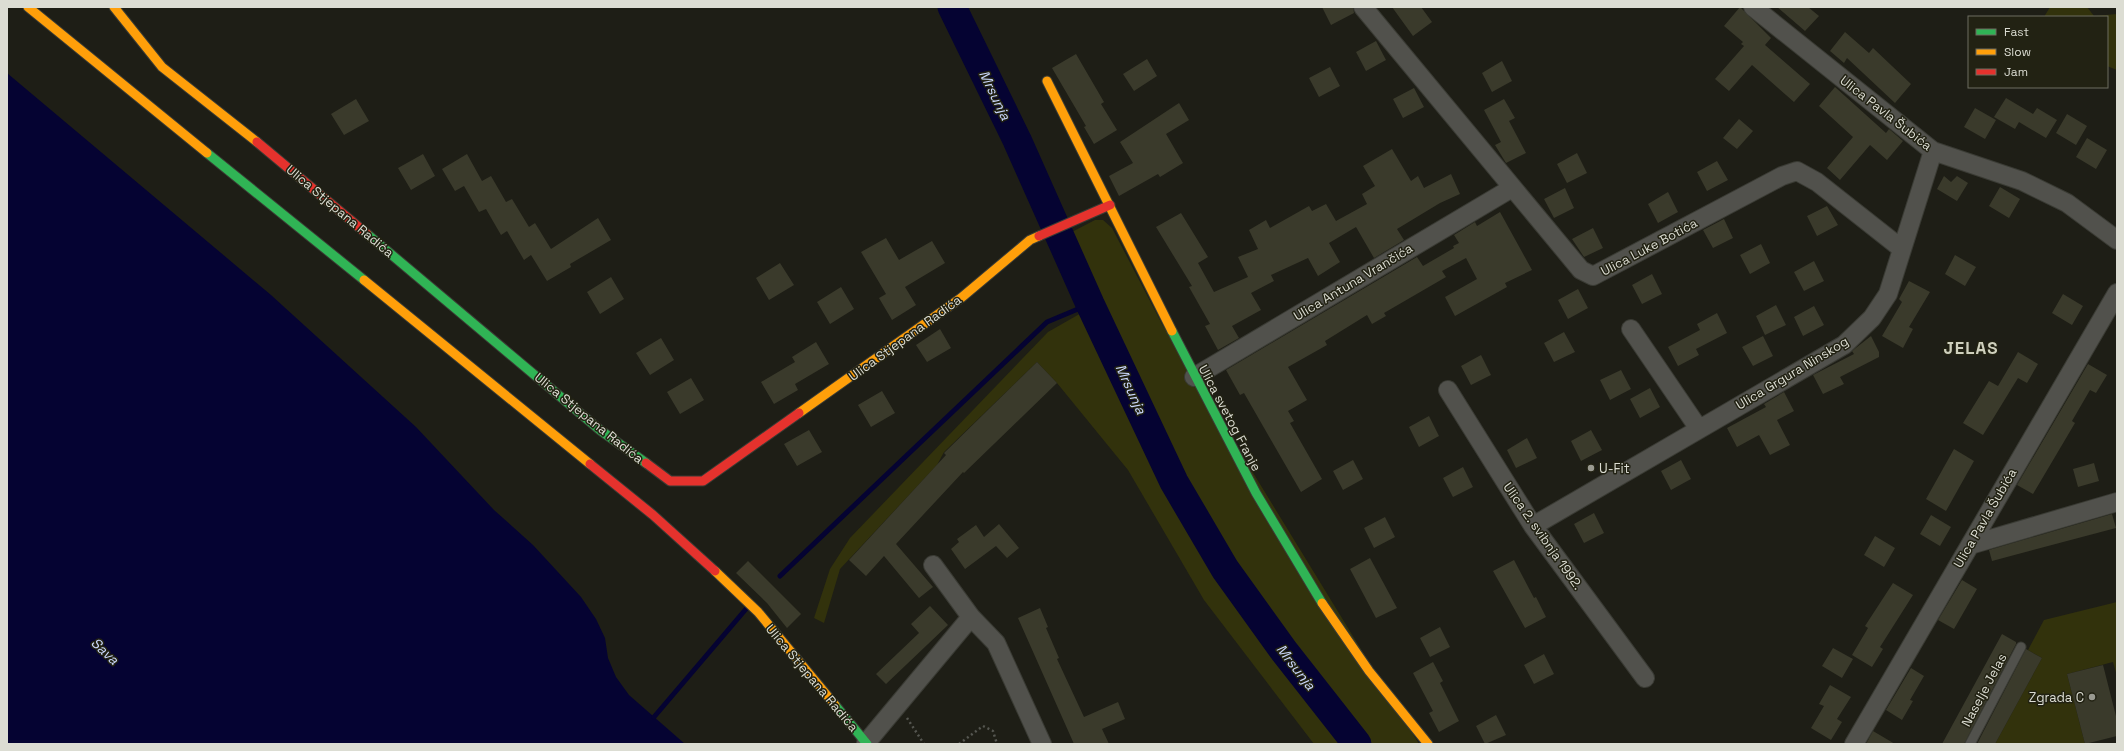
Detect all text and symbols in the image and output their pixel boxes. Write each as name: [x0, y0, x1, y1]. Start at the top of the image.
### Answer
legend: [1968, 16, 2108, 88]
text: Fast: [2004, 24, 2029, 40]
text: Slow: [2004, 44, 2031, 60]
text: Jam: [2004, 64, 2028, 80]
water label: Mrsunja: [975, 67, 1015, 124]
street label: Ulica Pavla Šubića: [1837, 72, 1936, 155]
street label: Ulica Stjepana Radića: [283, 161, 398, 261]
street label: Ulica Luke Botića: [1598, 214, 1701, 280]
street label: Ulica Antuna Vrančića: [1290, 239, 1416, 324]
street label: Ulica Stjepana Radića: [845, 291, 965, 385]
street label: Ulica Grgura Ninskog: [1733, 333, 1851, 413]
district label: JELAS: [1943, 337, 1999, 359]
water label: Mrsunja: [1112, 361, 1151, 418]
street label: Ulica svetog Franje: [1195, 362, 1265, 474]
street label: Ulica Stjepana Radića: [531, 369, 647, 468]
place label: U-Fit: [1599, 460, 1630, 477]
marker: U-Fit: [1586, 463, 1596, 473]
street label: Ulica Pavla Šubića: [1950, 465, 2021, 571]
street label: Ulica 2. svibnja 1992.: [1500, 479, 1586, 593]
street label: Ulica Stjepana Radića: [762, 621, 862, 736]
water label: Sava: [87, 634, 123, 669]
water label: Mrsunja: [1273, 640, 1320, 694]
street label: Naselje Jelas: [1958, 650, 2010, 730]
place label: Zgrada C: [2029, 689, 2084, 706]
marker: Zgrada C: [2087, 692, 2097, 702]

